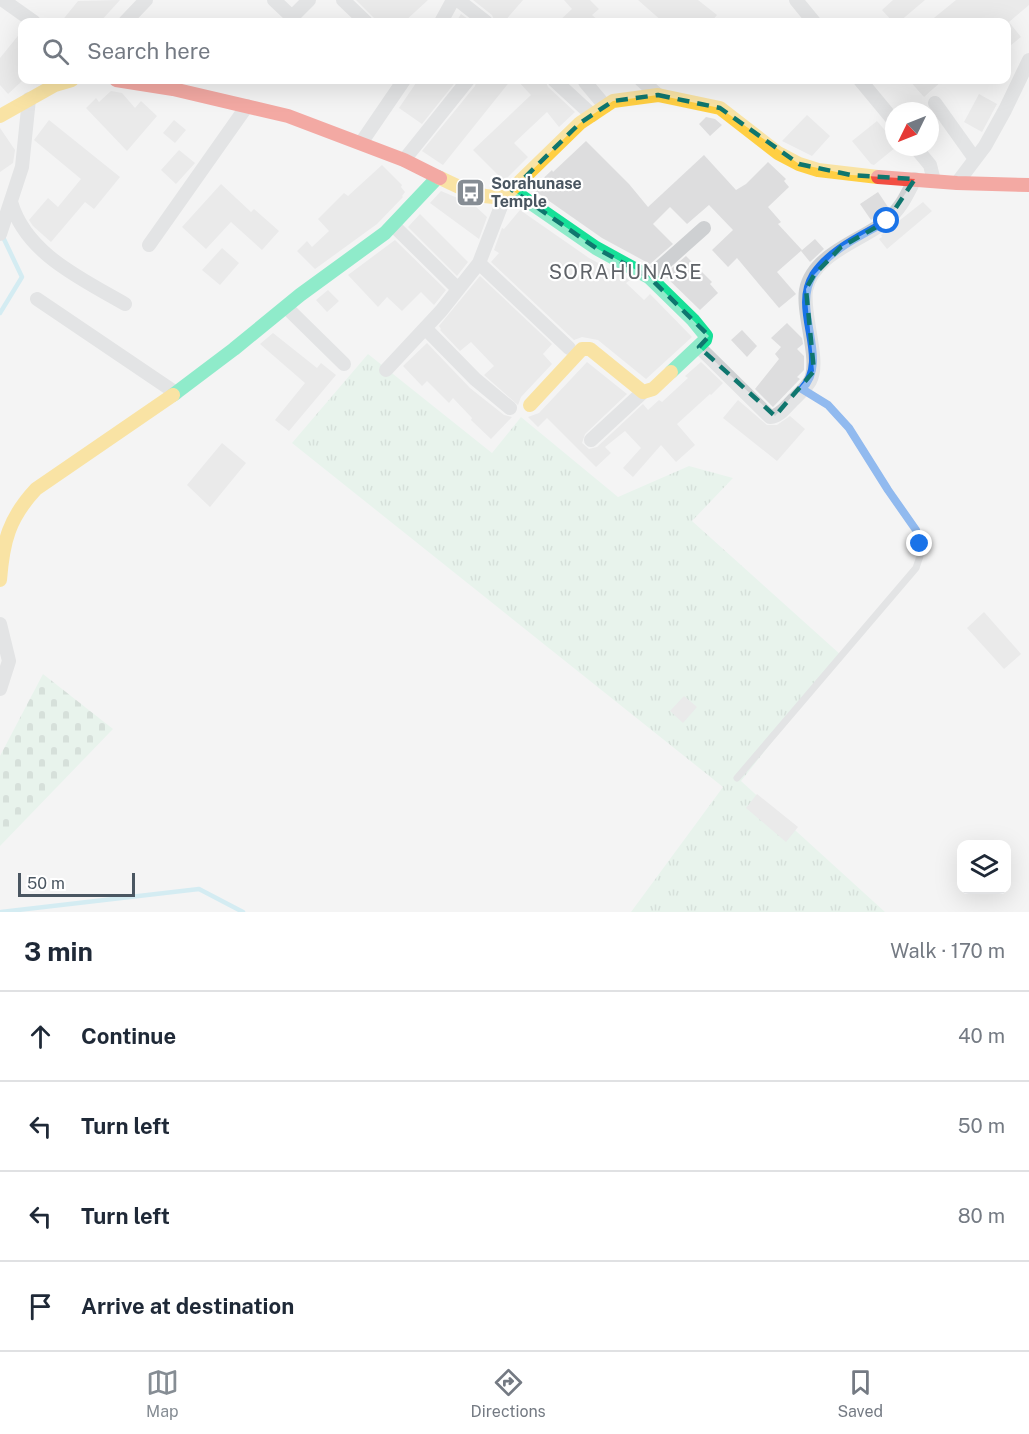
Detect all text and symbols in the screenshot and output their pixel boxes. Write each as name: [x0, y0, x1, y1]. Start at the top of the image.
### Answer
search box: [18, 18, 1011, 84]
icon: search: [39, 35, 72, 68]
text: Search here: [87, 38, 211, 64]
north arrow: [885, 102, 939, 156]
place label: Sorahunase Temple: [491, 174, 582, 211]
bus stop icon: Sorahunase Temple: [454, 176, 486, 208]
route start: [873, 207, 899, 233]
district label: SORAHUNASE: [549, 260, 703, 284]
route end: [906, 530, 932, 556]
map controls: [957, 840, 1011, 894]
button: layers: [957, 840, 1011, 894]
scale bar: [18, 870, 135, 898]
text: 50 m: [27, 874, 65, 893]
text: 3 min: [24, 936, 93, 967]
text: Walk · 170 m: [890, 939, 1005, 963]
icon: ahead: [24, 1020, 57, 1053]
text: Continue: [81, 1023, 176, 1049]
text: 40 m: [958, 1024, 1005, 1048]
icon: left: [24, 1110, 57, 1143]
text: Turn left: [81, 1113, 170, 1139]
text: 50 m: [958, 1114, 1005, 1138]
icon: left: [24, 1200, 57, 1233]
text: Turn left: [81, 1203, 170, 1229]
text: 80 m: [958, 1204, 1005, 1228]
icon: arrive: [24, 1290, 57, 1323]
text: Arrive at destination: [81, 1293, 294, 1319]
tab: Map: [146, 1366, 179, 1421]
tab: Directions: [471, 1366, 546, 1421]
tab: Saved: [837, 1366, 883, 1421]

